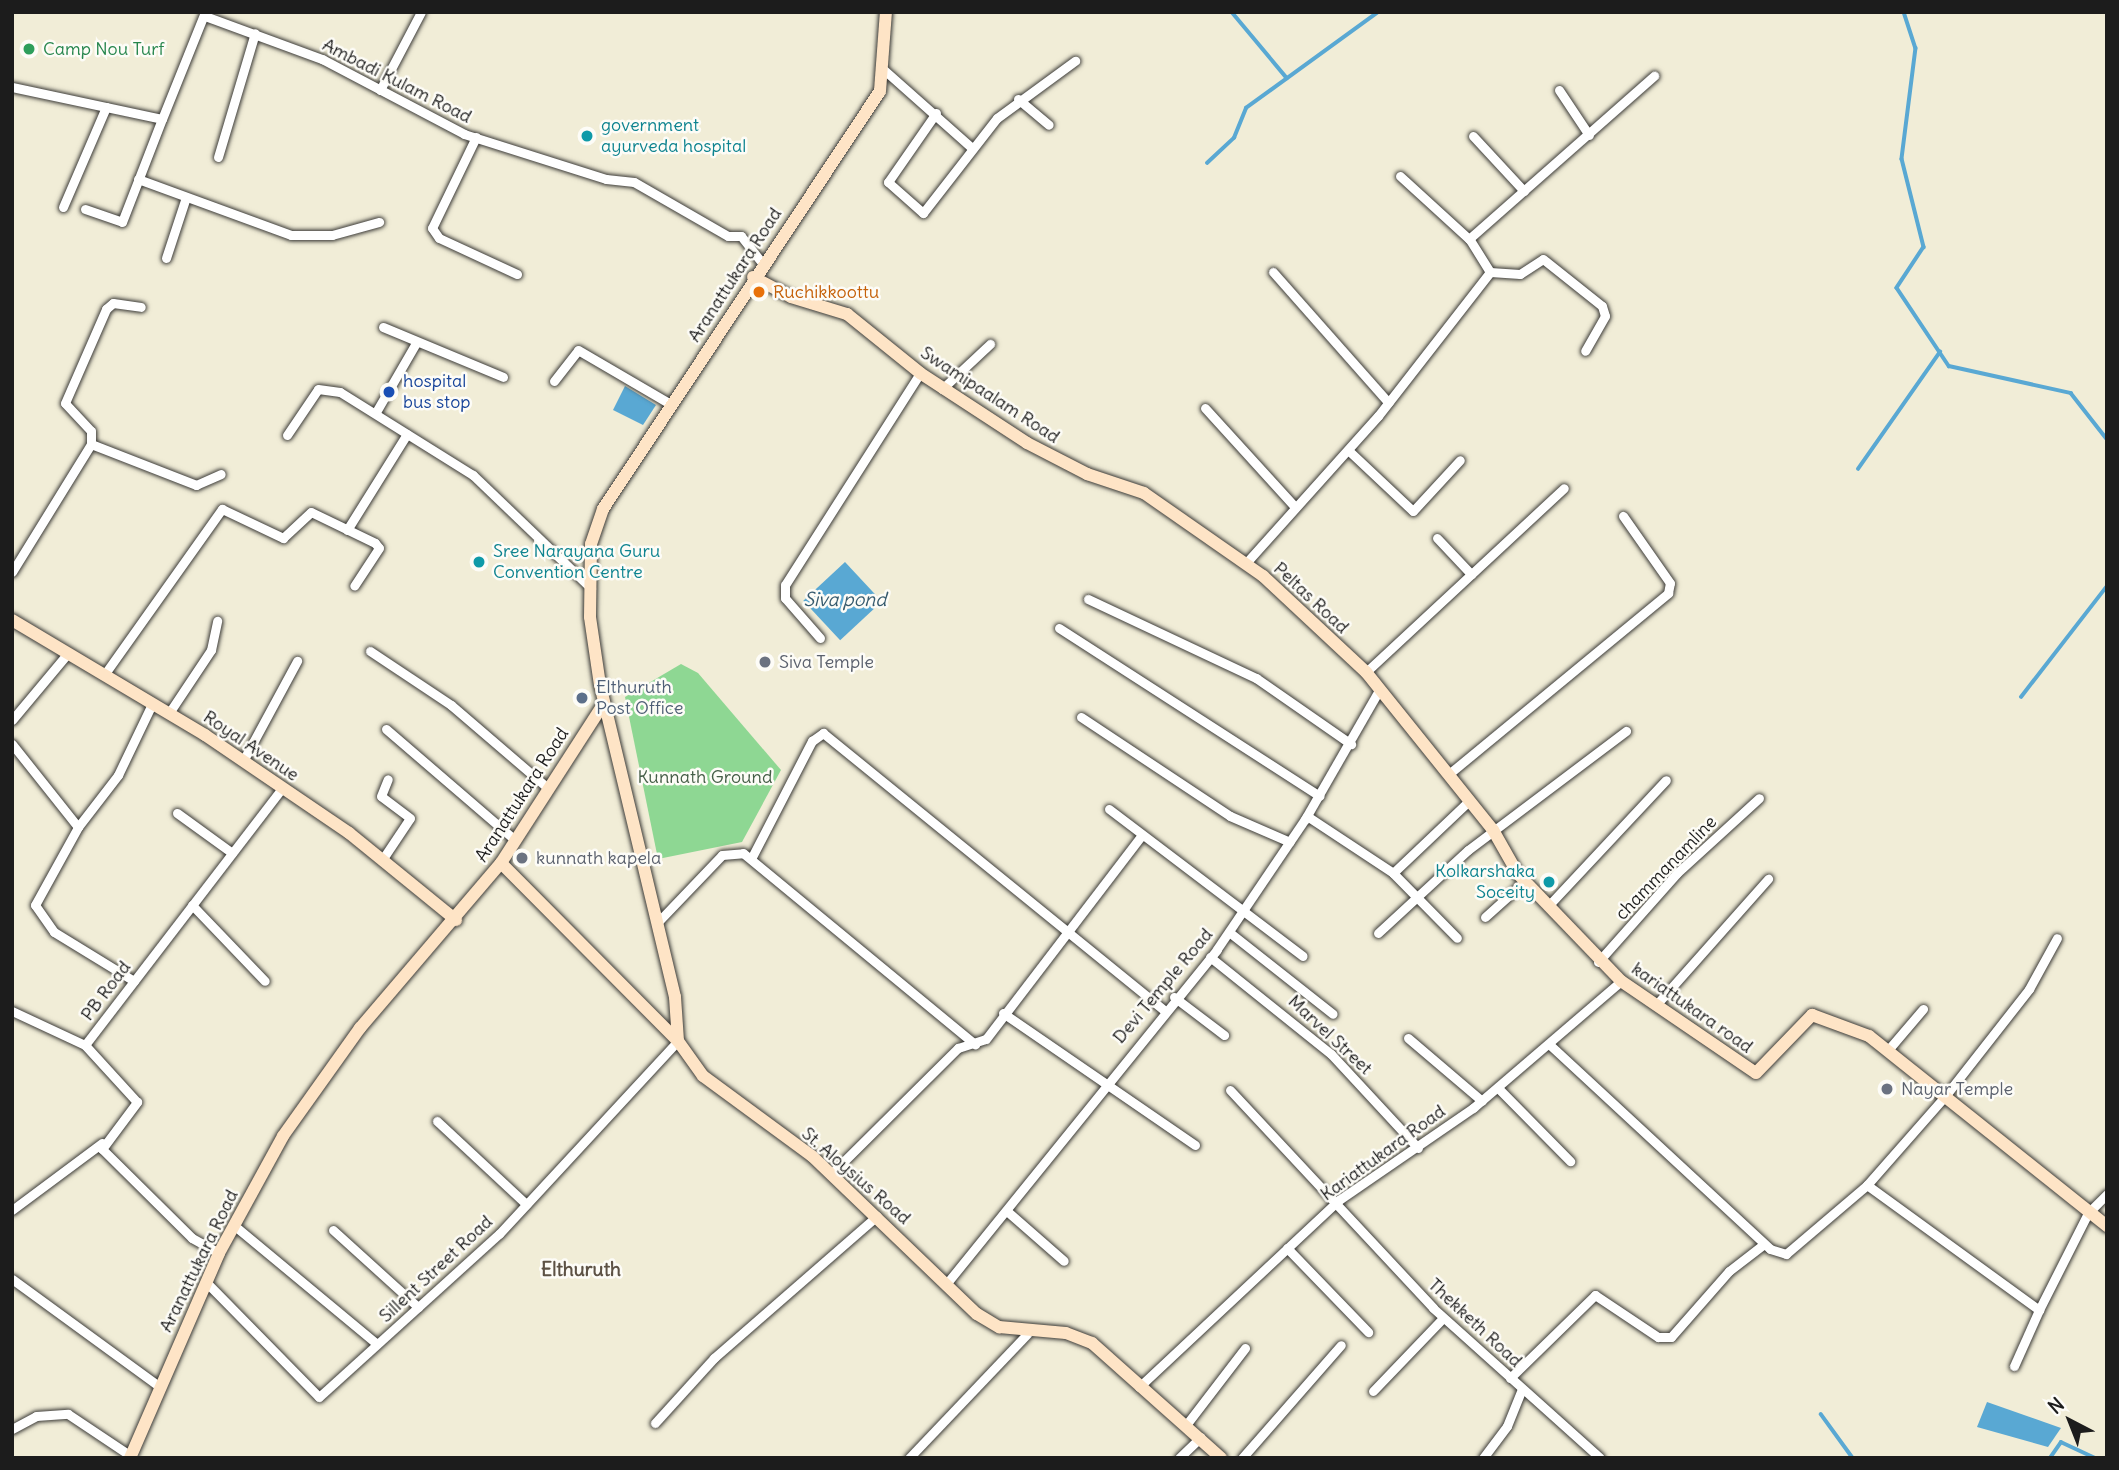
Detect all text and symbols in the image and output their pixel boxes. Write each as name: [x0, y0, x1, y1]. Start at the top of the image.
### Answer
street label: Ambadi Kulam Road: [319, 34, 475, 128]
place label: Camp Nou Turf: [43, 38, 164, 60]
marker: Camp Nou Turf: [21, 41, 37, 57]
place label: government ayurveda hospital: [601, 115, 746, 158]
marker: government ayurveda hospital: [579, 128, 595, 144]
street label: Aranattukara Road: [684, 204, 786, 346]
place label: Ruchikkoottu: [773, 281, 879, 303]
marker: Ruchikkoottu: [751, 284, 767, 300]
street label: Swamipaalam Road: [916, 342, 1064, 448]
place label: hospital bus stop: [403, 371, 471, 414]
marker: hospital bus stop: [381, 384, 397, 400]
place label: Sree Narayana Guru Convention Centre: [493, 541, 660, 584]
marker: Sree Narayana Guru Convention Centre: [471, 554, 487, 570]
street label: Peltas Road: [1269, 558, 1353, 638]
water label: Siva pond: [804, 589, 886, 611]
place label: Siva Temple: [779, 651, 874, 673]
marker: Siva Temple: [757, 654, 773, 670]
place label: Elthuruth Post Office: [596, 677, 683, 720]
marker: Elthuruth Post Office: [574, 690, 590, 706]
street label: Royal Avenue: [199, 706, 303, 786]
street label: Aranattukara Road: [471, 724, 573, 866]
park label: Kunnath Ground: [637, 766, 773, 788]
street label: chammanamline: [1611, 811, 1721, 925]
place label: kunnath kapela: [536, 847, 661, 869]
marker: kunnath kapela: [514, 850, 530, 866]
place label: Kolkarshaka Soceity: [1435, 861, 1535, 903]
marker: Kolkarshaka Soceity: [1541, 874, 1557, 890]
street label: Devi Temple Road: [1109, 924, 1217, 1048]
street label: PB Road: [77, 957, 135, 1025]
street label: kariattukara road: [1627, 958, 1757, 1058]
street label: Marvel Street: [1284, 991, 1376, 1079]
place label: Nayar Temple: [1901, 1078, 2013, 1100]
marker: Nayar Temple: [1879, 1081, 1895, 1097]
street label: Kariattukara Road: [1316, 1101, 1450, 1205]
street label: St. Aloysius Road: [797, 1123, 915, 1229]
street label: Aranattukara Road: [155, 1186, 243, 1336]
street label: Sillent Street Road: [375, 1211, 497, 1327]
district label: Elthuruth: [541, 1259, 621, 1281]
street label: Thekketh Road: [1424, 1274, 1526, 1372]
north arrow: [2035, 1386, 2105, 1456]
text: N: [2043, 1392, 2069, 1419]

